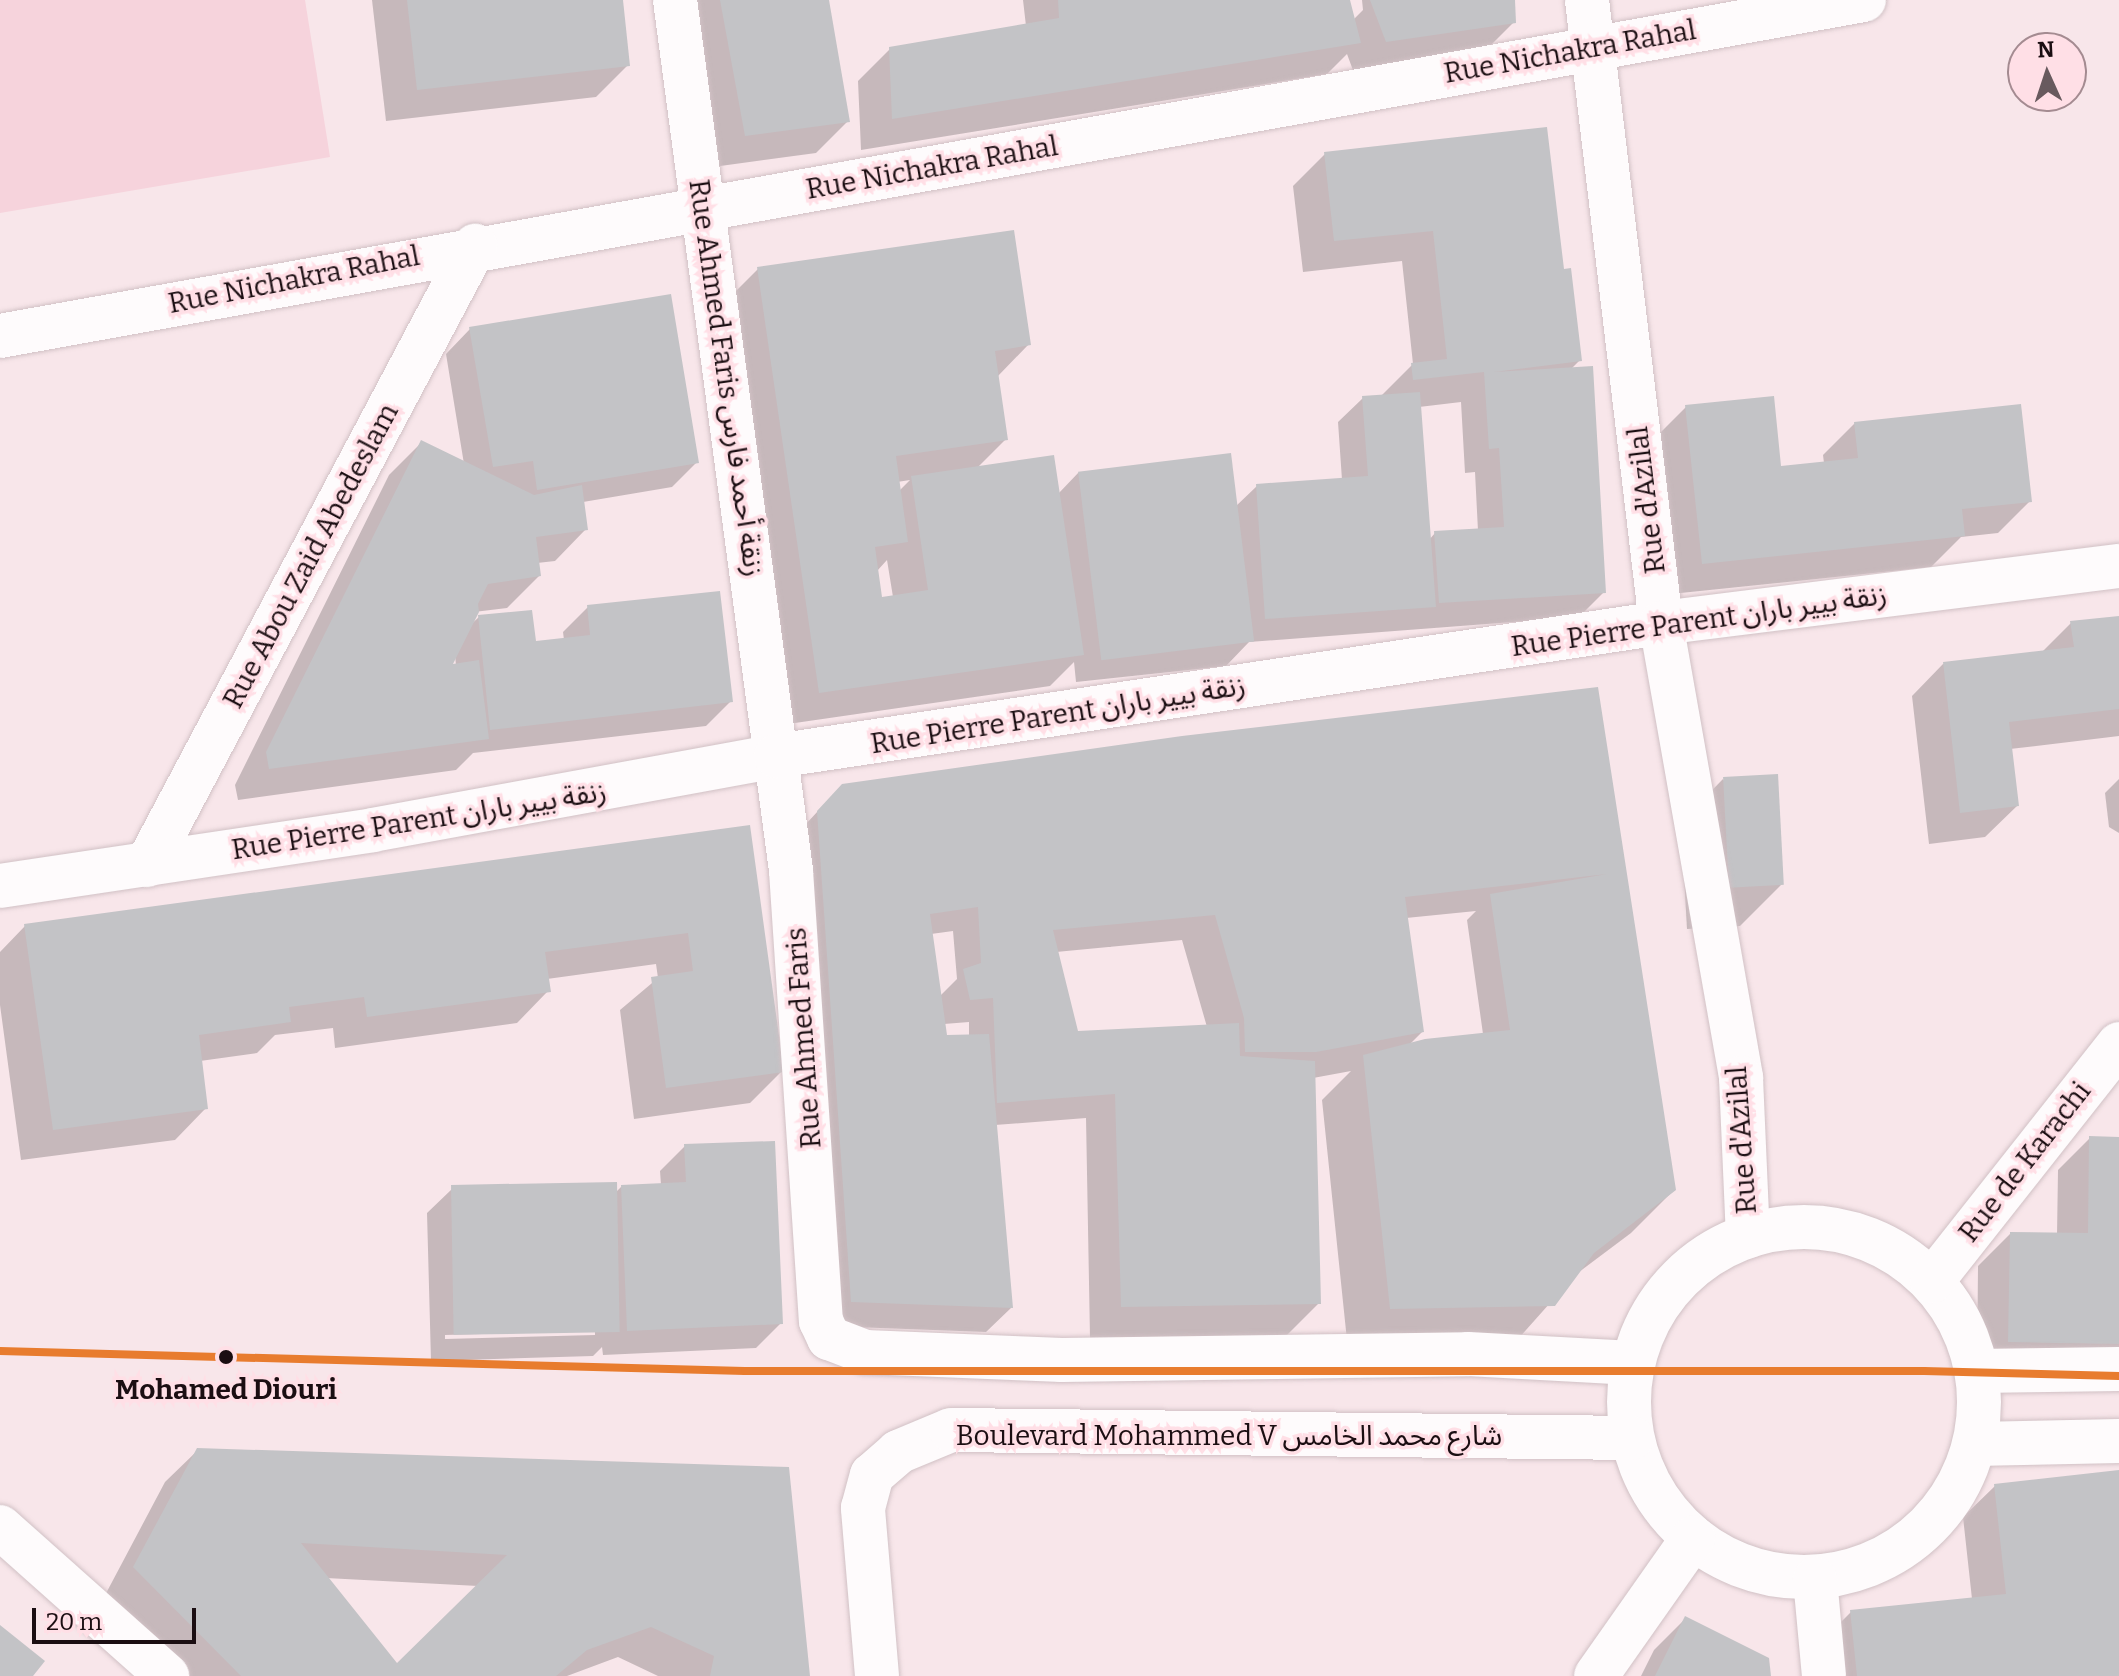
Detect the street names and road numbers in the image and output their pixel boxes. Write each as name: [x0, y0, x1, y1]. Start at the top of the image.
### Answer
street label: Rue Nichakra Rahal: [1441, 13, 1699, 91]
street label: Rue Nichakra Rahal: [803, 129, 1061, 207]
street label: Rue Ahmed Faris زنقة أحمد فارس: [681, 177, 771, 579]
street label: Rue Nichakra Rahal: [166, 239, 422, 321]
street label: Rue Abou Zaid Abedeslam: [216, 398, 406, 714]
street label: Rue d'Azilal: [1621, 424, 1673, 576]
street label: Rue Pierre Parent زنقة بيير باران: [1509, 578, 1889, 664]
street label: Rue Pierre Parent زنقة بيير باران: [868, 669, 1248, 761]
street label: Rue Pierre Parent زنقة بيير باران: [229, 775, 609, 867]
street label: Rue Ahmed Faris: [780, 926, 828, 1150]
street label: Rue d'Azilal: [1720, 1065, 1764, 1215]
street label: Rue de Karachi: [1952, 1075, 2098, 1249]
street label: Boulevard Mohammed V شارع محمد الخامس: [956, 1419, 1502, 1453]

